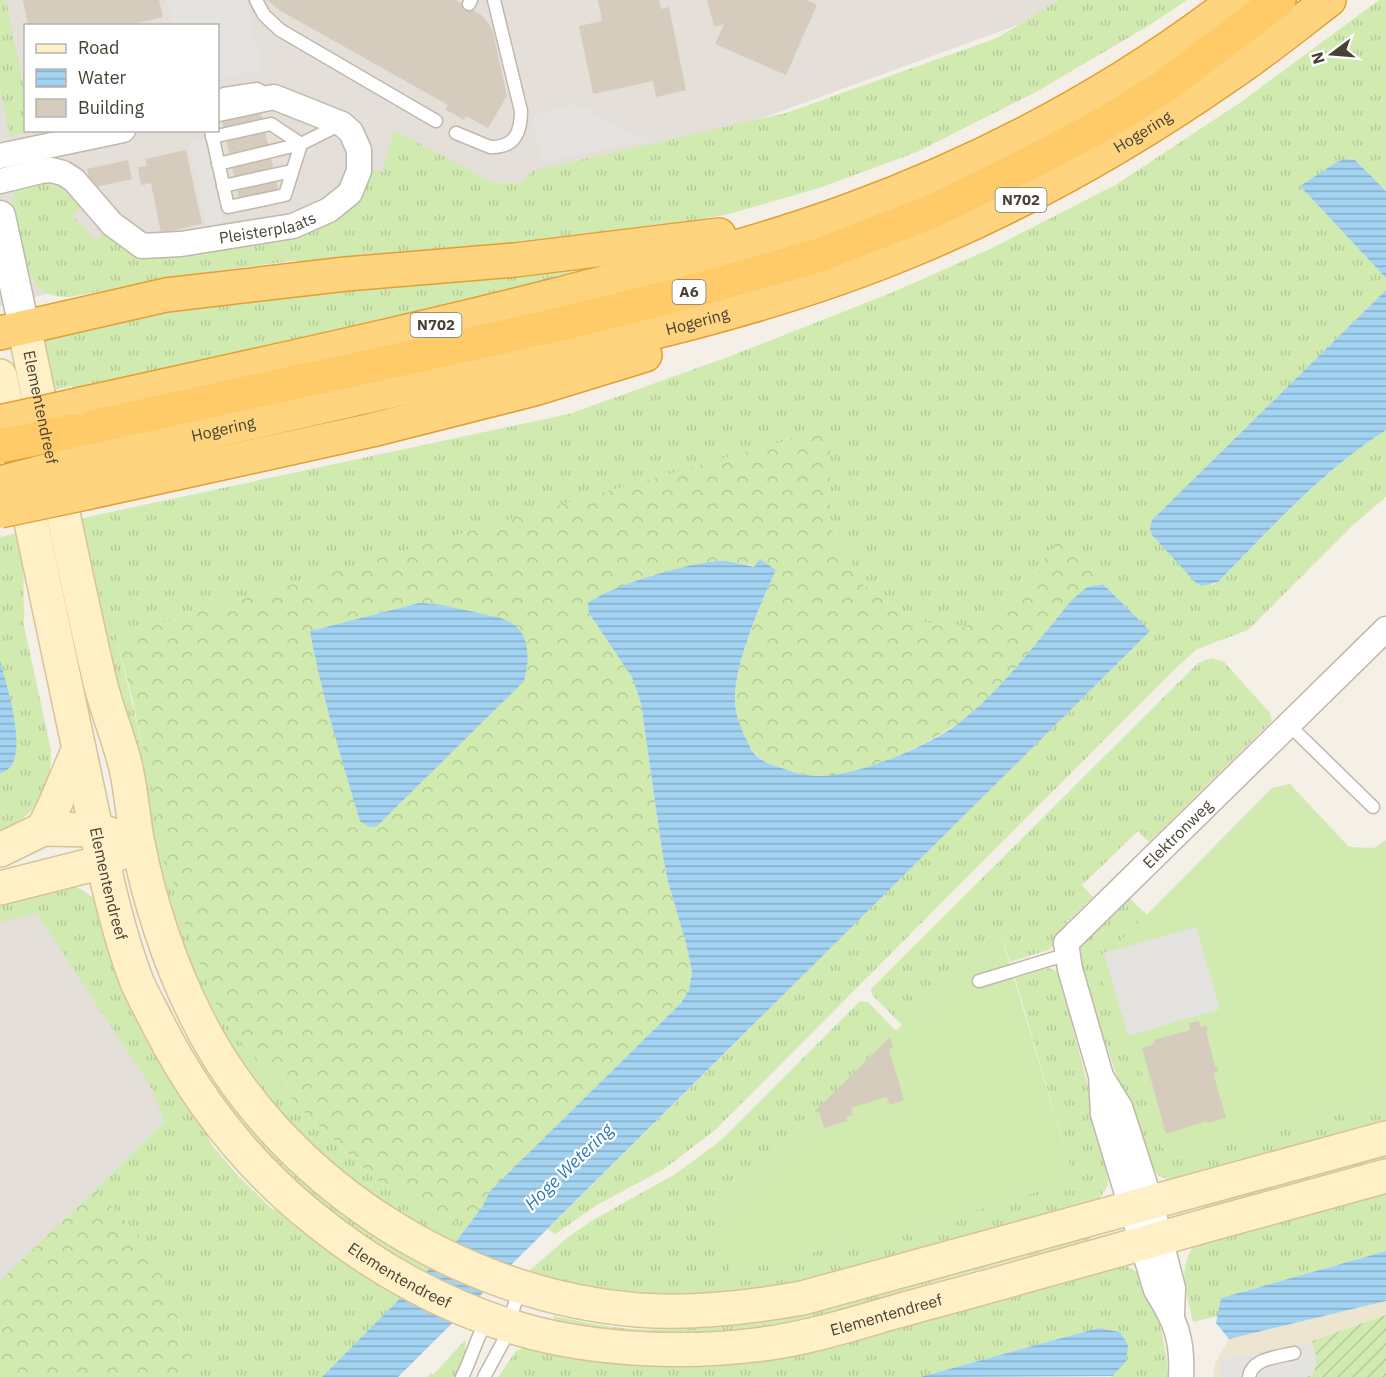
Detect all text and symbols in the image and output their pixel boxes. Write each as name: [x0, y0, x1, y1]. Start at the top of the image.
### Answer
legend: [24, 24, 219, 132]
north arrow: [1302, 24, 1362, 84]
text: Road: [78, 36, 119, 59]
text: N: [1306, 50, 1329, 66]
text: Water: [78, 66, 127, 89]
text: Building: [78, 96, 145, 119]
street label: Hogering: [1110, 106, 1176, 157]
road number: N702: [996, 188, 1046, 212]
street label: Pleisterplaats: [217, 207, 319, 248]
road number: A6: [672, 280, 706, 304]
street label: Hogering: [663, 303, 732, 339]
road number: N702: [410, 313, 462, 337]
street label: Elementendreef: [19, 349, 62, 466]
street label: Hogering: [189, 412, 258, 446]
street label: Elektronweg: [1138, 795, 1217, 872]
street label: Elementendreef: [86, 825, 132, 942]
water label: Hoge Wetering: [519, 1118, 619, 1215]
street label: Elementendreef: [344, 1238, 454, 1312]
street label: Elementendreef: [828, 1289, 944, 1340]

